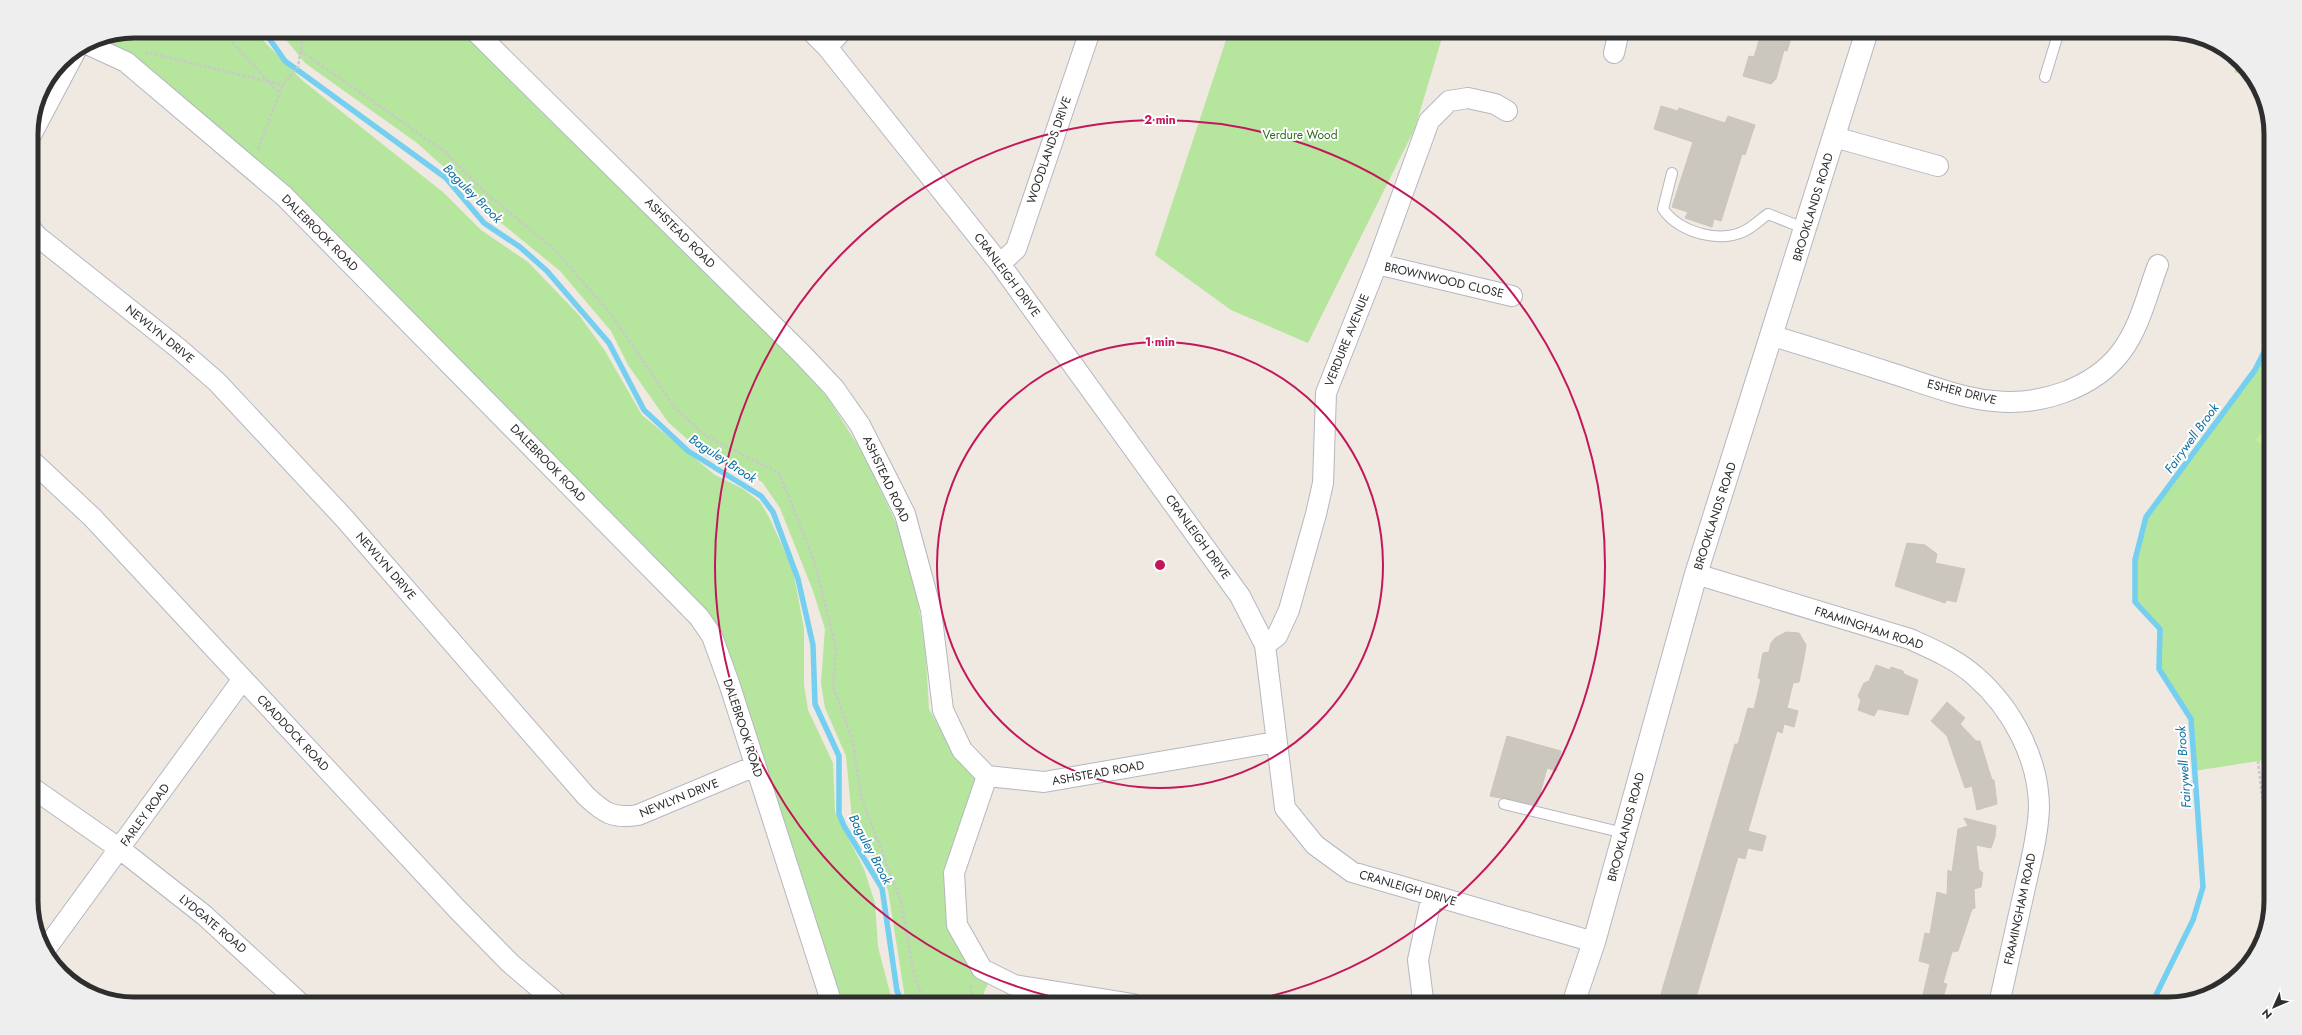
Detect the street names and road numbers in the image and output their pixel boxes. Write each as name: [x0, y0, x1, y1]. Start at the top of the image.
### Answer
street label: WOODLANDS DRIVE: [1022, 94, 1076, 206]
street label: BROOKLANDS ROAD: [1788, 151, 1838, 263]
street label: DALEBROOK ROAD: [277, 190, 363, 276]
street label: ASHSTEAD ROAD: [641, 194, 719, 272]
street label: CRANLEIGH DRIVE: [969, 229, 1045, 321]
street label: BROWNWOOD CLOSE: [1383, 258, 1505, 302]
street label: VERDURE AVENUE: [1320, 291, 1374, 389]
street label: NEWLYN DRIVE: [122, 300, 198, 368]
street label: ESHER DRIVE: [1925, 375, 1999, 409]
street label: DALEBROOK ROAD: [506, 420, 590, 506]
street label: ASHSTEAD ROAD: [858, 433, 914, 525]
street label: BROOKLANDS ROAD: [1689, 460, 1741, 572]
street label: CRANLEIGH DRIVE: [1161, 491, 1235, 583]
street label: NEWLYN DRIVE: [352, 528, 420, 604]
street label: FRAMINGHAM ROAD: [1812, 602, 1926, 654]
street label: DALEBROOK ROAD: [719, 677, 767, 779]
street label: CRADDOCK ROAD: [253, 691, 333, 775]
street label: ASHSTEAD ROAD: [1050, 756, 1146, 790]
street label: BROOKLANDS ROAD: [1603, 770, 1649, 884]
street label: NEWLYN DRIVE: [637, 774, 721, 822]
street label: FARLEY ROAD: [116, 780, 174, 850]
street label: FRAMINGHAM ROAD: [1999, 852, 2041, 966]
street label: CRANLEIGH DRIVE: [1357, 865, 1459, 911]
street label: LYDGATE ROAD: [175, 890, 251, 958]

